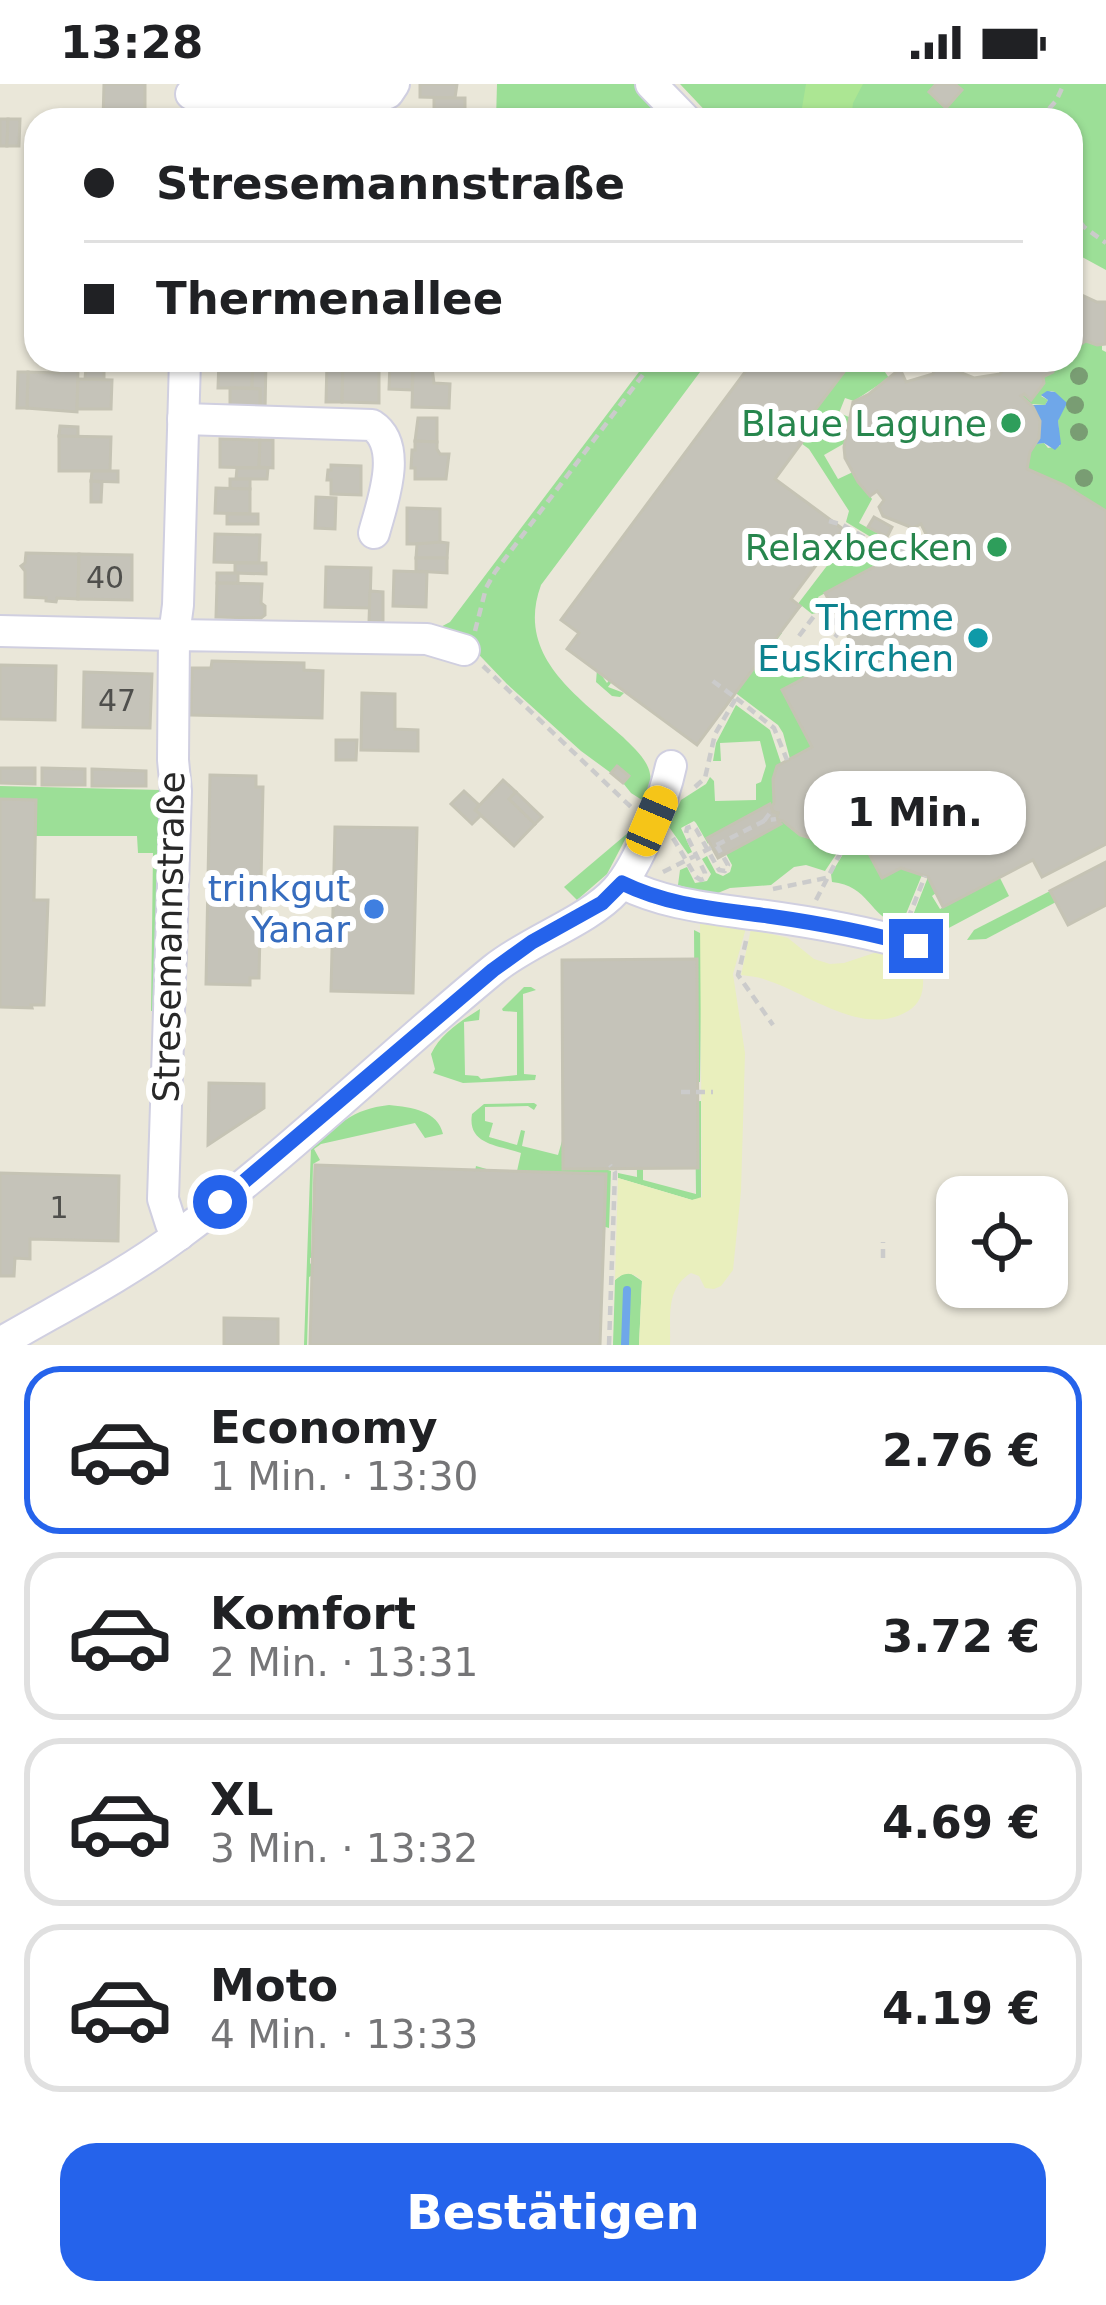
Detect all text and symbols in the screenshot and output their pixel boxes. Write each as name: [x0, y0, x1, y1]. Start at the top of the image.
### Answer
text: 13:28: [60, 16, 203, 69]
text: Stresemannstraße: [156, 157, 625, 210]
text: Thermenallee: [156, 272, 503, 325]
place label: Blaue Lagune: [741, 403, 987, 444]
marker: Blaue Lagune: [998, 410, 1024, 436]
place label: Relaxbecken: [745, 527, 973, 568]
marker: Relaxbecken: [984, 534, 1010, 560]
house number: 40: [86, 560, 124, 595]
place label: Therme Euskirchen: [757, 597, 954, 679]
marker: Therme Euskirchen: [965, 625, 991, 651]
house number: 47: [98, 683, 136, 718]
street label: Stresemannstraße: [146, 771, 192, 1103]
callout: 1 Min.: [805, 772, 1027, 856]
car: [621, 781, 683, 861]
text: 1 Min.: [847, 790, 983, 835]
place label: trinkgut Yanar: [208, 868, 350, 950]
marker: trinkgut Yanar: [361, 896, 387, 922]
route end: [889, 919, 943, 973]
route start: [193, 1175, 247, 1229]
map controls: [936, 1176, 1068, 1308]
button: locate: [936, 1176, 1068, 1308]
house number: 1: [49, 1190, 69, 1225]
icon: car: [66, 1396, 174, 1504]
text: Economy: [210, 1401, 438, 1454]
text: 2.76 €: [882, 1424, 1040, 1477]
text: 1 Min. · 13:30: [210, 1454, 478, 1499]
icon: car: [66, 1582, 174, 1690]
text: Komfort: [210, 1587, 416, 1640]
text: 3.72 €: [882, 1610, 1040, 1663]
text: 2 Min. · 13:31: [210, 1640, 478, 1685]
icon: car: [66, 1768, 174, 1876]
text: XL: [210, 1773, 273, 1826]
text: 4.69 €: [882, 1796, 1040, 1849]
text: 3 Min. · 13:32: [210, 1826, 478, 1871]
icon: car: [66, 1954, 174, 2062]
text: Moto: [210, 1959, 338, 2012]
text: 4.19 €: [882, 1982, 1040, 2035]
text: 4 Min. · 13:33: [210, 2012, 478, 2057]
button: Bestätigen: [60, 2143, 1046, 2281]

